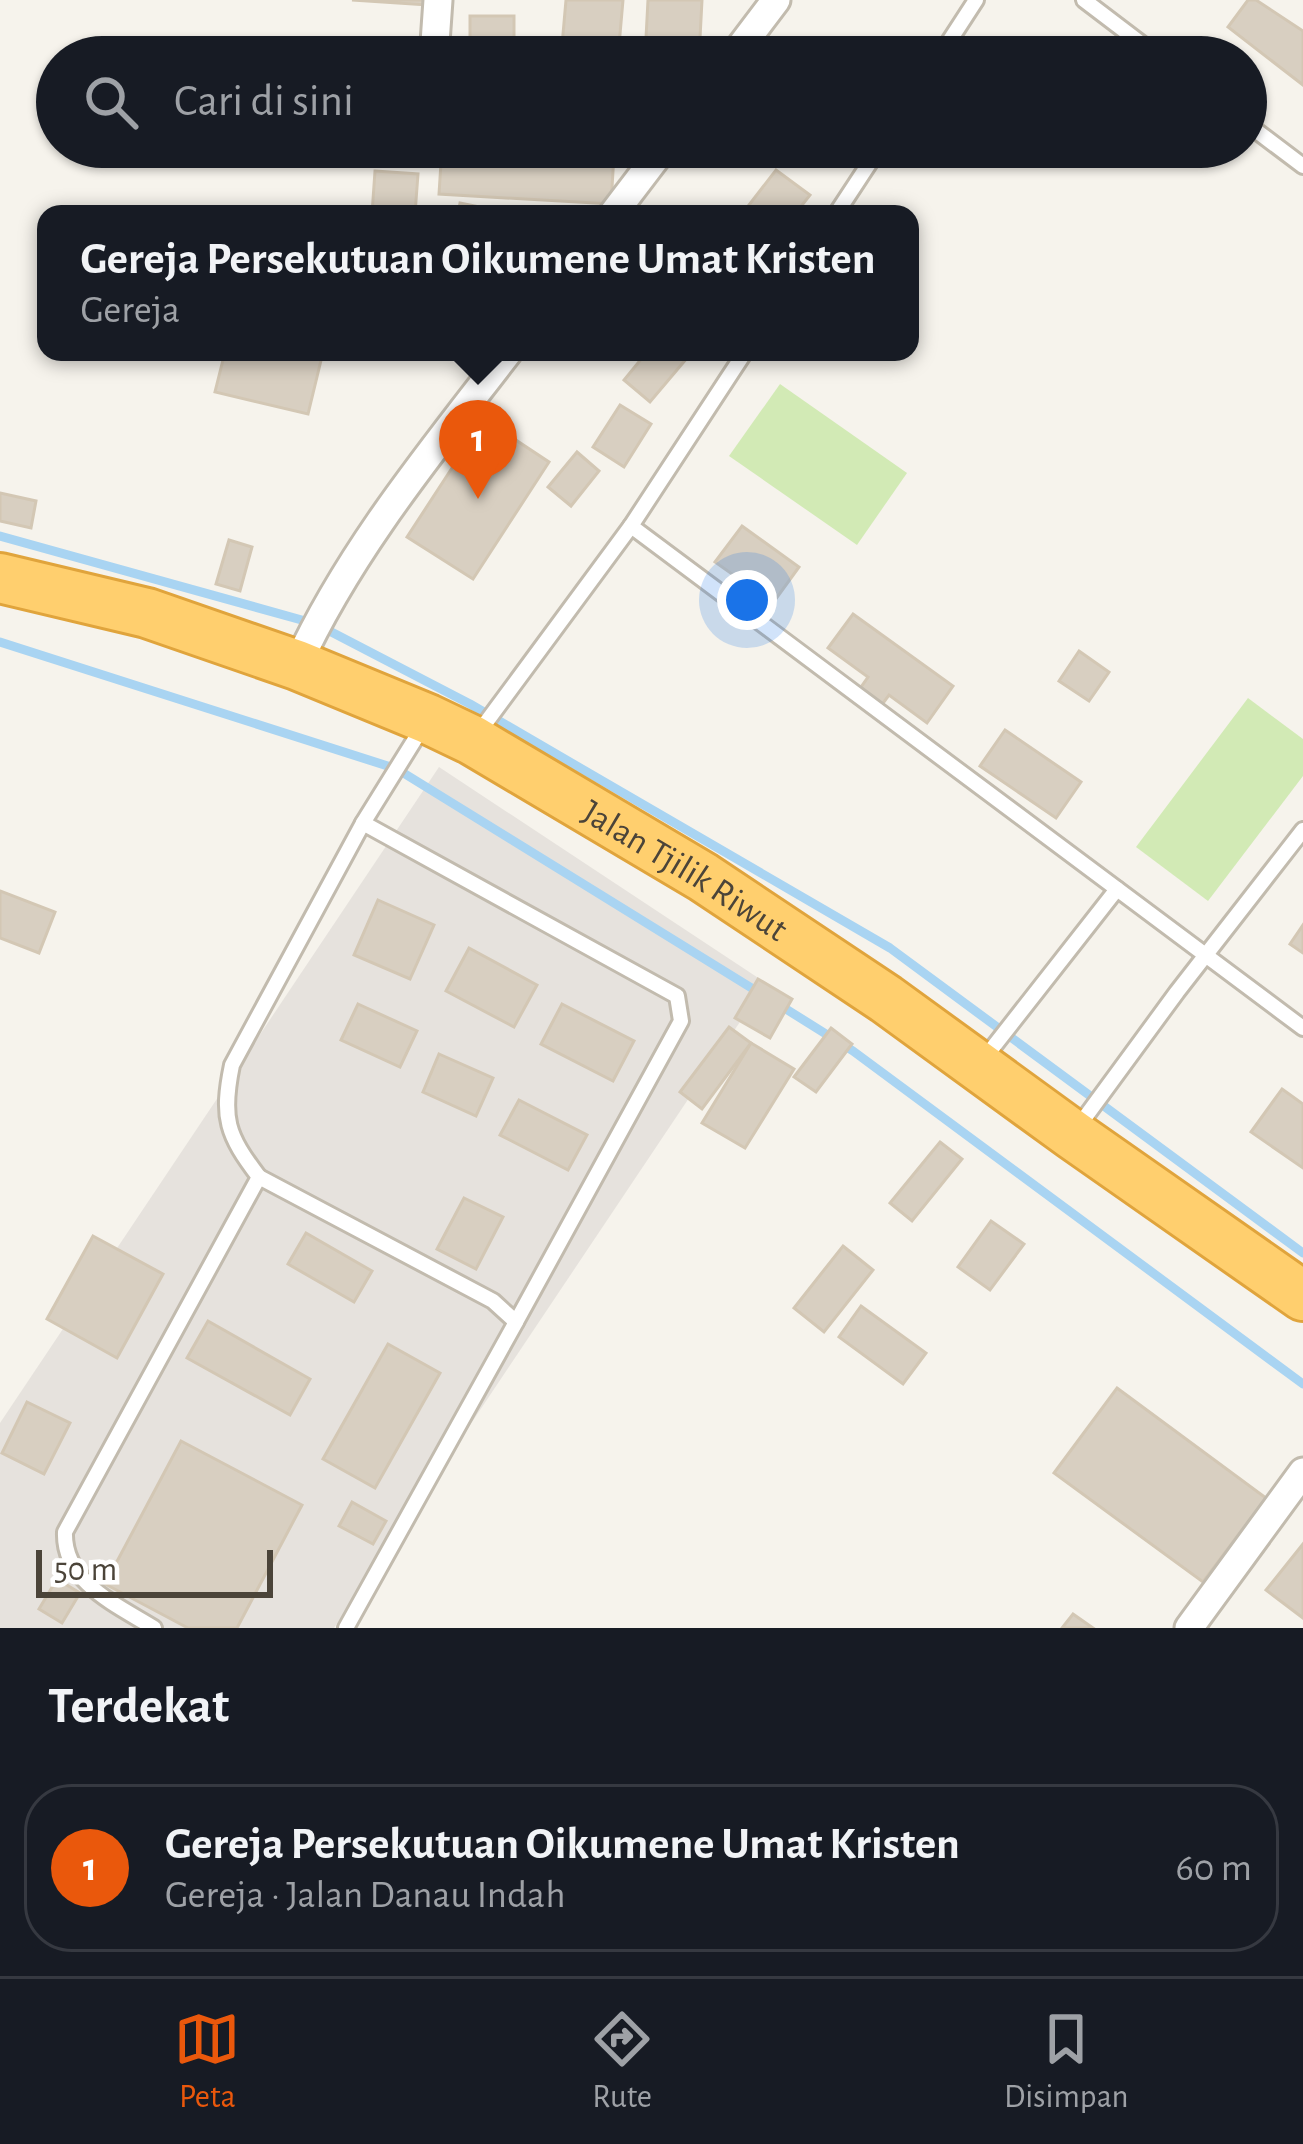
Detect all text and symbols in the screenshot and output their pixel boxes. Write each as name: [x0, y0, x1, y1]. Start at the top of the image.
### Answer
search box: [36, 36, 1267, 168]
icon: search: [78, 69, 144, 135]
text: Cari di sini: [174, 79, 354, 124]
popup: [37, 205, 919, 361]
text: Gereja Persekutuan Oikumene Umat Kristen: [81, 237, 875, 282]
text: Gereja: [81, 291, 180, 330]
pin: 1: [439, 400, 517, 499]
your location: [717, 570, 777, 630]
street label: Jalan Tjilik Riwut: [576, 794, 794, 948]
scale bar: [36, 1544, 273, 1597]
text: 50 m: [54, 1554, 117, 1587]
text: Terdekat: [48, 1681, 229, 1732]
text: Gereja Persekutuan Oikumene Umat Kristen: [165, 1822, 960, 1867]
text: 1: [83, 1849, 97, 1888]
text: 60 m: [1175, 1849, 1252, 1888]
text: Gereja · Jalan Danau Indah: [165, 1876, 565, 1915]
tab: Peta: [174, 2006, 240, 2118]
tab: Rute: [589, 2006, 655, 2118]
tab: Disimpan: [1004, 2006, 1129, 2118]

